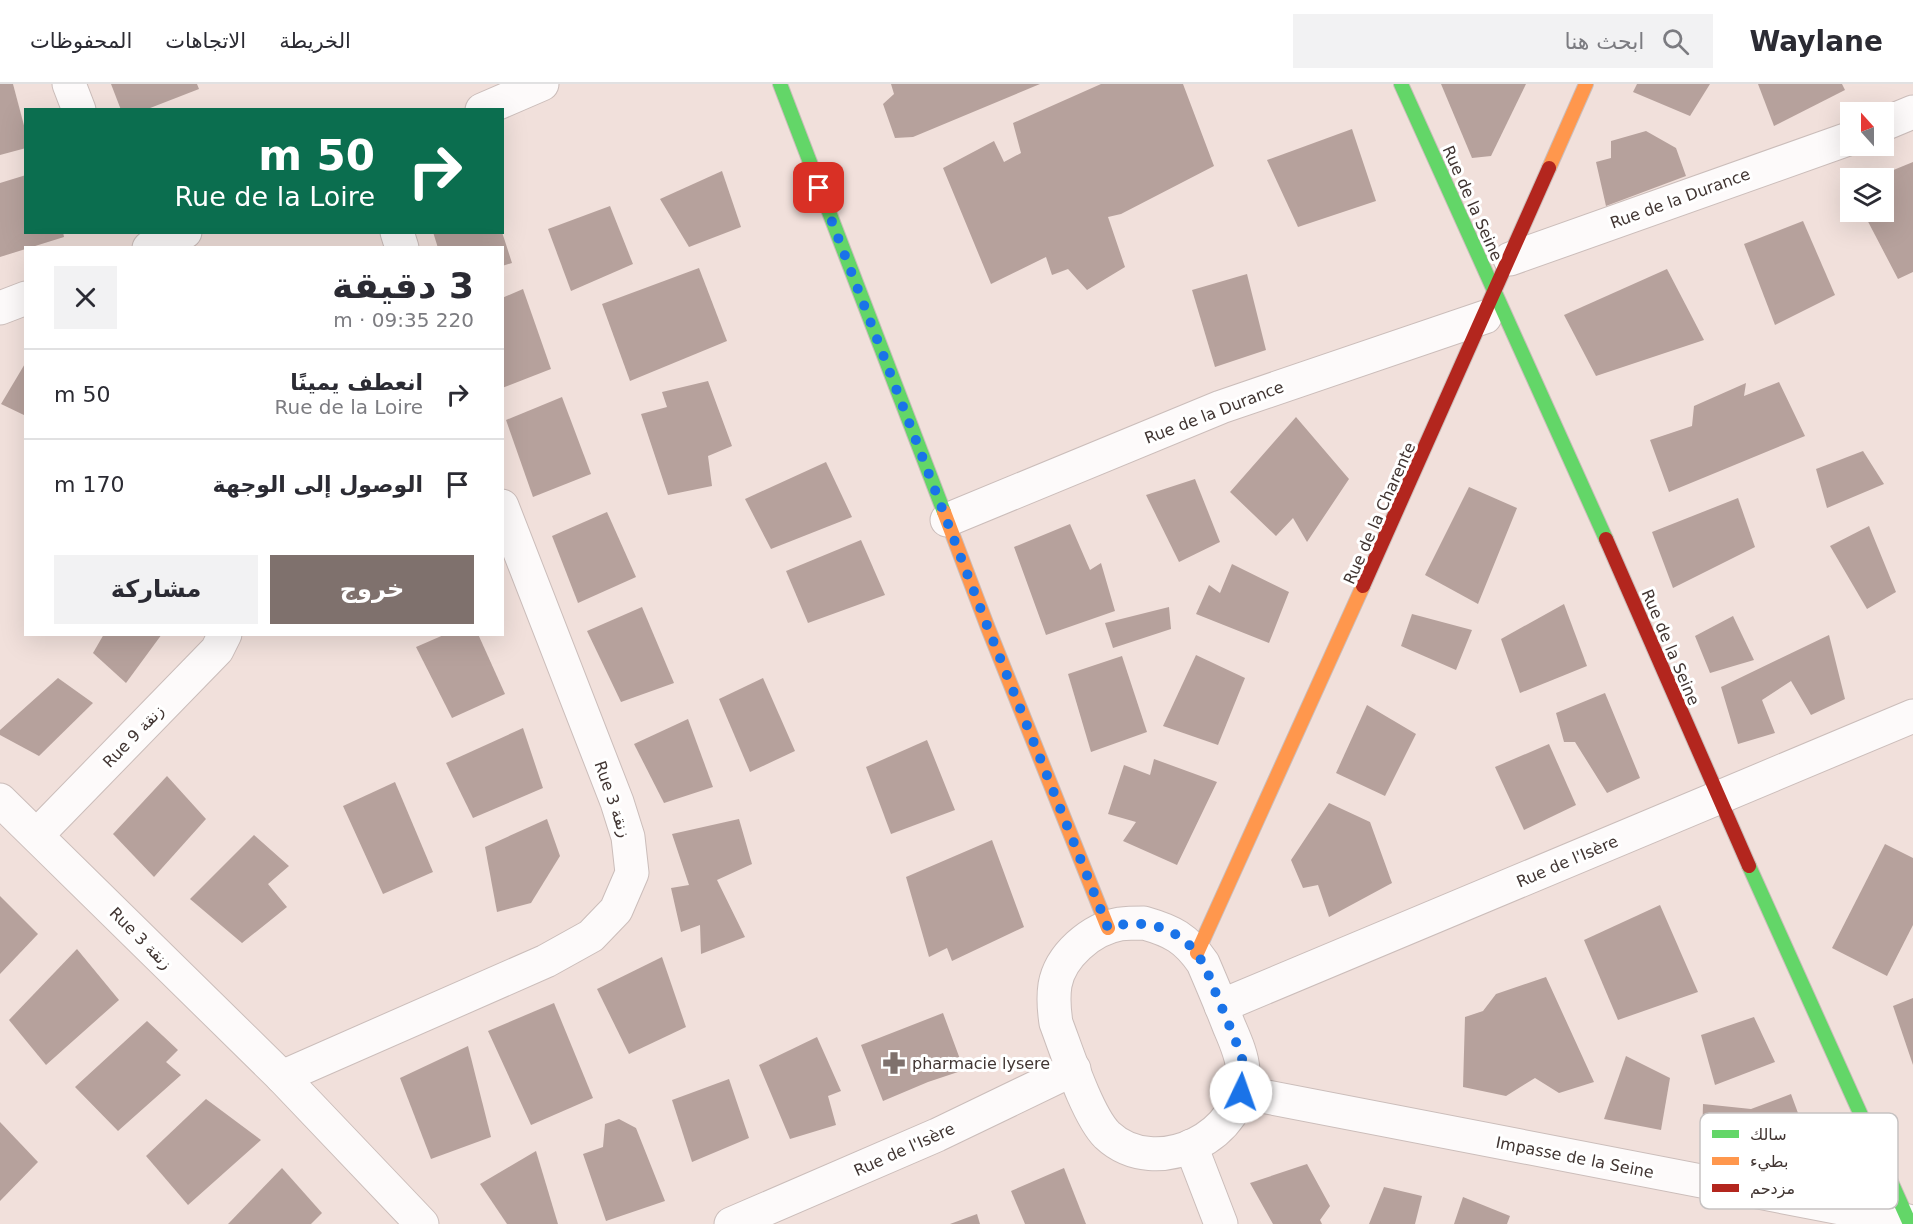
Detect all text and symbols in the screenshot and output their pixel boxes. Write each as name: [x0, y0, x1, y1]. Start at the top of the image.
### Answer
search box: [1293, 14, 1713, 68]
icon: search: [1659, 25, 1692, 58]
text: Waylane: [1749, 25, 1883, 58]
text: المحفوظات: [30, 29, 132, 53]
text: الاتجاهات: [165, 29, 246, 53]
text: الخريطة: [279, 29, 351, 53]
text: ابحث هنا: [1564, 29, 1644, 54]
north arrow: [1840, 102, 1894, 156]
map controls: [1840, 102, 1894, 222]
text: 50 m: [258, 131, 375, 180]
icon: right: [396, 132, 474, 210]
street label: Rue de la Seine: [1439, 143, 1507, 264]
pin: [793, 162, 844, 213]
street label: Rue de la Durance: [1608, 164, 1753, 233]
button: layers: [1840, 168, 1894, 222]
icon: arrive: [802, 171, 835, 204]
text: Rue de la Loire: [174, 181, 375, 212]
text: 3 دقيقة: [332, 265, 474, 306]
button: close: [54, 266, 117, 329]
text: 220 m · 09:35: [333, 308, 474, 332]
text: انعطف يمينًا: [290, 370, 423, 395]
street label: Rue de la Durance: [1142, 377, 1286, 448]
icon: right: [441, 378, 474, 411]
text: 50 m: [54, 382, 110, 407]
text: Rue de la Loire: [274, 395, 423, 419]
street label: Rue de la Charente: [1340, 439, 1419, 587]
icon: arrive: [441, 468, 474, 501]
text: 170 m: [54, 472, 124, 497]
text: الوصول إلى الوجهة: [213, 472, 423, 497]
button: مشاركة: [54, 555, 258, 624]
button: خروج: [270, 555, 474, 624]
street label: Rue de la Seine: [1638, 586, 1704, 708]
street label: Rue 9 زنقة: [99, 701, 169, 772]
street label: Rue 3 زنقة: [590, 758, 634, 840]
street label: Rue de l'Isère: [1514, 832, 1621, 891]
street label: Rue 3 زنقة: [105, 903, 176, 974]
pharmacy icon: pharmacie lysere: [881, 1050, 907, 1076]
place label: pharmacie lysere: [912, 1054, 1050, 1073]
position arrow: [1209, 1060, 1273, 1124]
legend: [1700, 1113, 1898, 1209]
street label: Rue de l'Isère: [851, 1119, 958, 1180]
text: سالك: [1750, 1125, 1787, 1144]
street label: Impasse de la Seine: [1494, 1133, 1656, 1182]
text: بطيء: [1750, 1152, 1788, 1172]
text: مزدحم: [1750, 1179, 1795, 1199]

